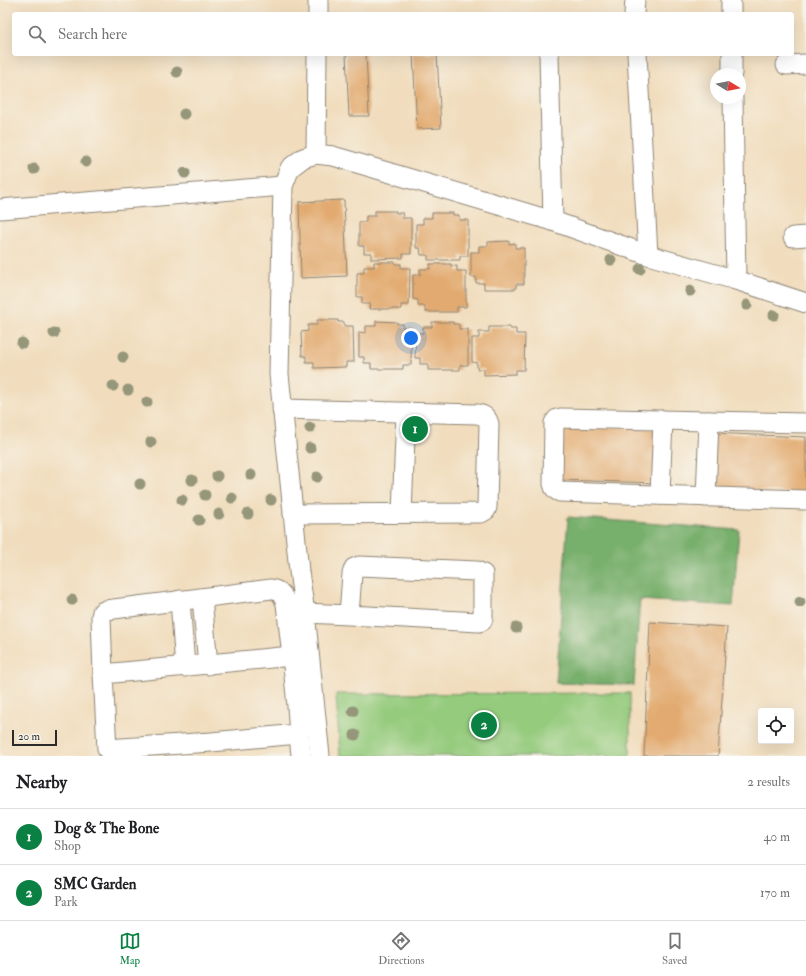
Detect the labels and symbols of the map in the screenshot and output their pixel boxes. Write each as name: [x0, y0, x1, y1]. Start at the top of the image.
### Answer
north arrow: [710, 68, 746, 104]
your location: [401, 328, 421, 348]
pin: 1: [402, 414, 428, 444]
pin: 2: [471, 710, 497, 740]
scale bar: [12, 728, 57, 747]

